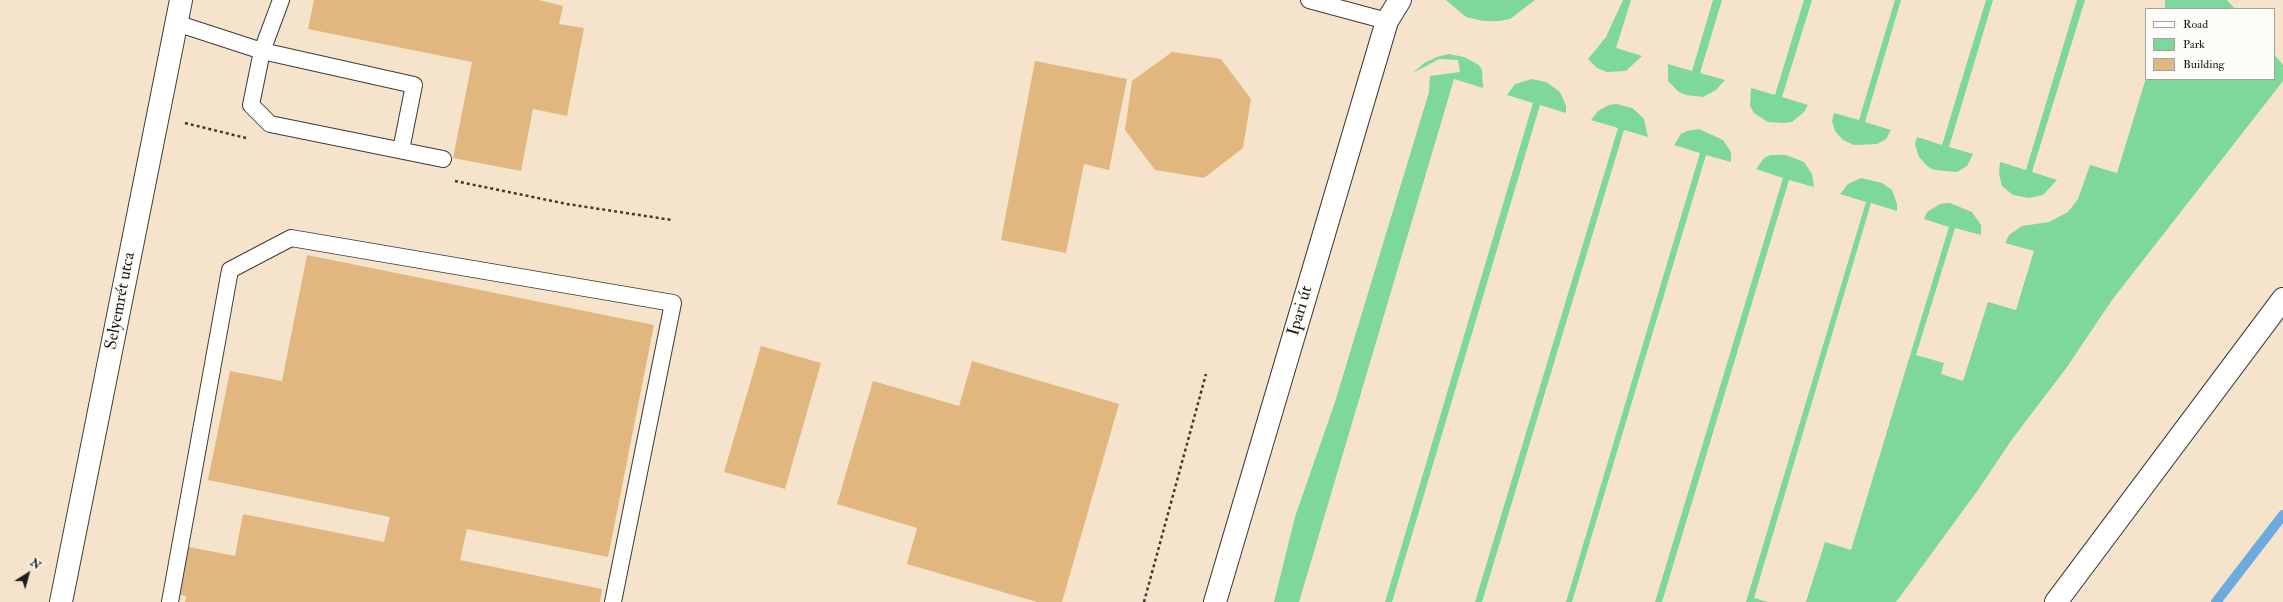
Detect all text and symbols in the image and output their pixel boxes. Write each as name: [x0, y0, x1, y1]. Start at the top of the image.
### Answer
legend: [2145, 8, 2275, 80]
text: Road: [2183, 17, 2208, 32]
text: Park: [2183, 37, 2205, 52]
text: Building: [2183, 57, 2224, 72]
street label: Selyemrét utca: [102, 250, 140, 352]
street label: Ipari út: [1284, 284, 1318, 338]
north arrow: [8, 554, 48, 594]
text: N: [28, 556, 43, 572]

